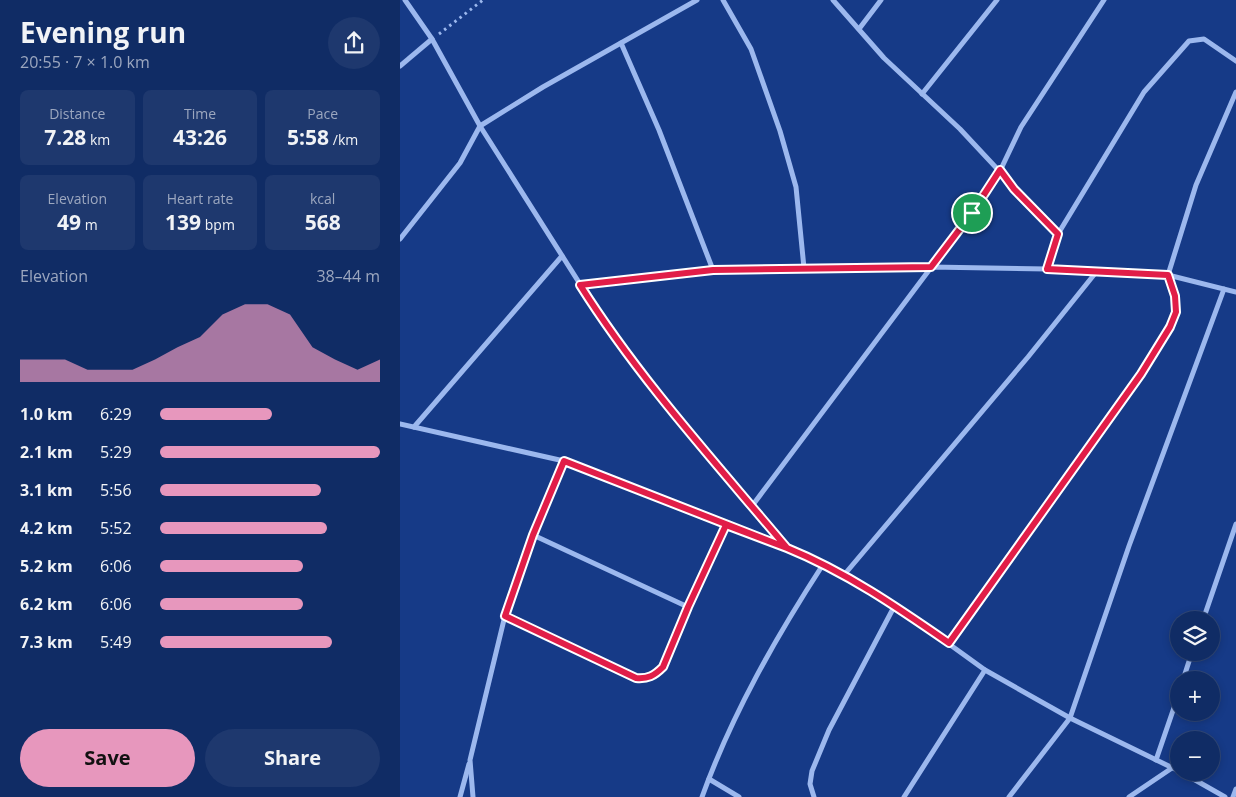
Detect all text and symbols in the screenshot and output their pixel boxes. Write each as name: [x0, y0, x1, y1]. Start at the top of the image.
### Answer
text: Evening run: [20, 13, 186, 51]
button: share: [328, 17, 380, 69]
text: 20:55 · 7 × 1.0 km: [20, 51, 150, 73]
text: Distance: [49, 104, 105, 123]
text: Time: [184, 104, 216, 123]
text: Pace: [307, 104, 338, 123]
text: 7.28: [44, 123, 86, 151]
text: 43:26: [173, 123, 227, 151]
text: 5:58: [287, 123, 329, 151]
text: km: [86, 130, 110, 149]
text: /km: [329, 130, 358, 149]
text: Elevation: [48, 189, 107, 208]
text: Heart rate: [167, 189, 233, 208]
text: kcal: [310, 189, 335, 208]
pin: [951, 192, 993, 234]
icon: arrive: [958, 199, 986, 227]
text: 49: [57, 208, 81, 236]
text: 139: [165, 208, 201, 236]
text: 568: [305, 208, 341, 236]
text: m: [81, 215, 98, 234]
text: bpm: [201, 215, 235, 234]
text: Elevation: [20, 265, 88, 287]
text: 38–44 m: [316, 265, 380, 287]
text: 1.0 km: [20, 403, 73, 425]
text: 6:29: [100, 403, 132, 425]
text: 2.1 km: [20, 441, 73, 463]
text: 5:29: [100, 441, 132, 463]
text: 3.1 km: [20, 479, 73, 501]
text: 5:56: [100, 479, 132, 501]
text: 4.2 km: [20, 517, 73, 539]
text: 5:52: [100, 517, 132, 539]
text: 5.2 km: [20, 555, 73, 577]
text: 6:06: [100, 555, 132, 577]
text: 6.2 km: [20, 593, 73, 615]
text: 6:06: [100, 593, 132, 615]
map controls: [1170, 611, 1220, 781]
button: layers: [1170, 611, 1220, 661]
text: 7.3 km: [20, 631, 73, 653]
text: 5:49: [100, 631, 132, 653]
button: +: [1170, 671, 1220, 721]
button: Save: [20, 729, 195, 787]
button: Share: [205, 729, 380, 787]
button: −: [1170, 731, 1220, 781]

